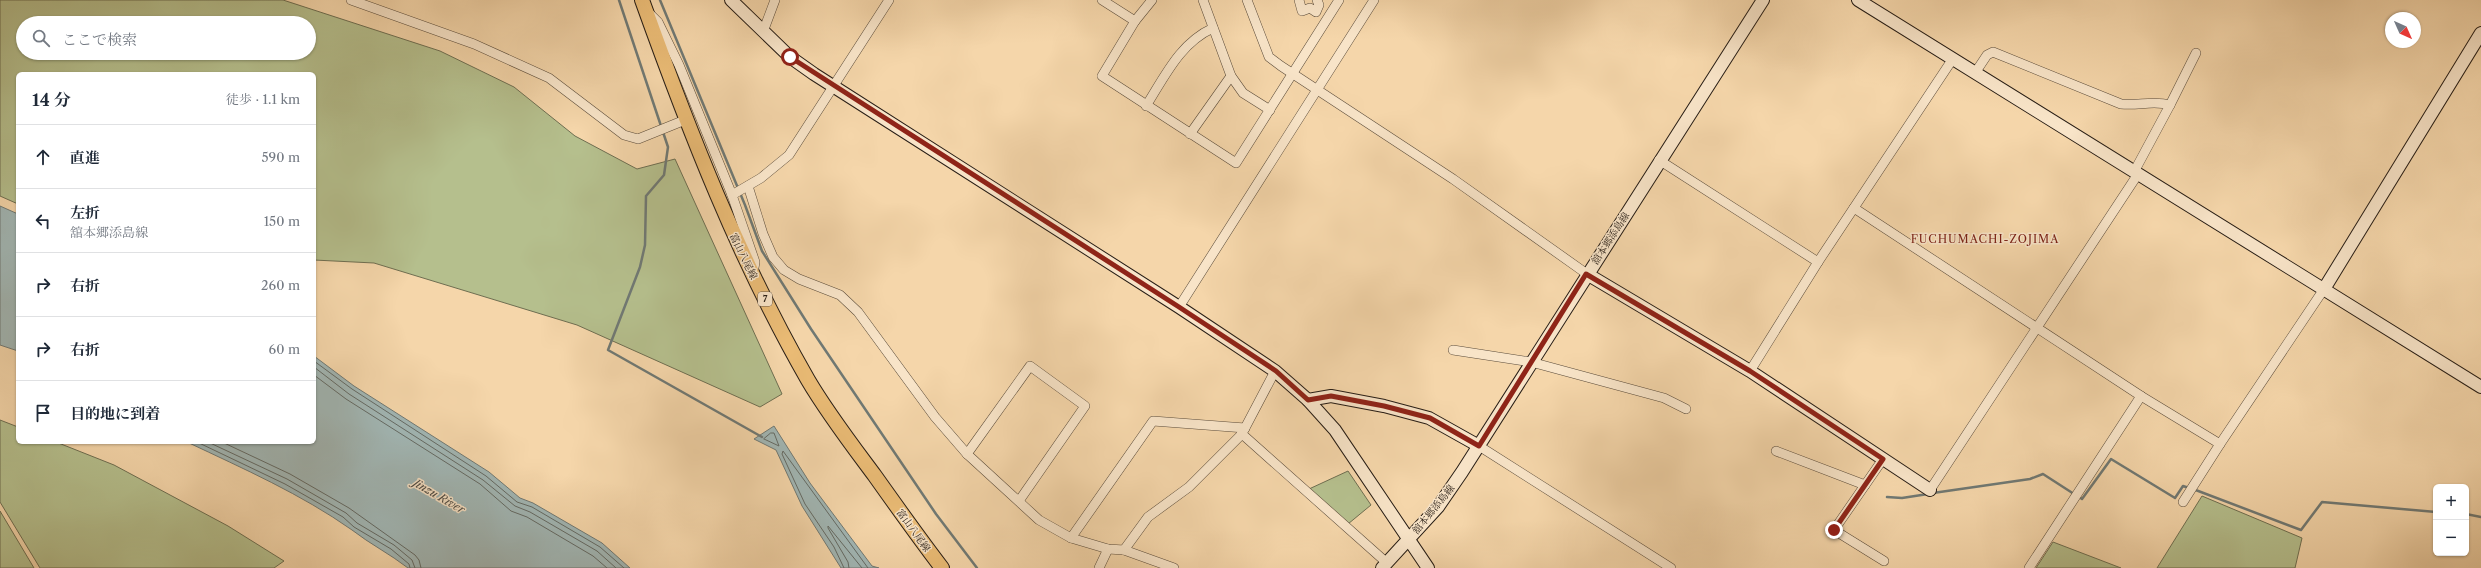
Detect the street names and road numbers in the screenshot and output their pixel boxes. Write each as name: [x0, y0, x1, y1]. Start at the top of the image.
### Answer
street label: 舘本郷添島線: [1589, 210, 1632, 267]
street label: 富山八尾線: [727, 231, 760, 282]
road number: 7: [758, 292, 772, 306]
street label: 舘本郷添島線: [1409, 482, 1457, 537]
street label: 富山八尾線: [894, 506, 934, 554]

